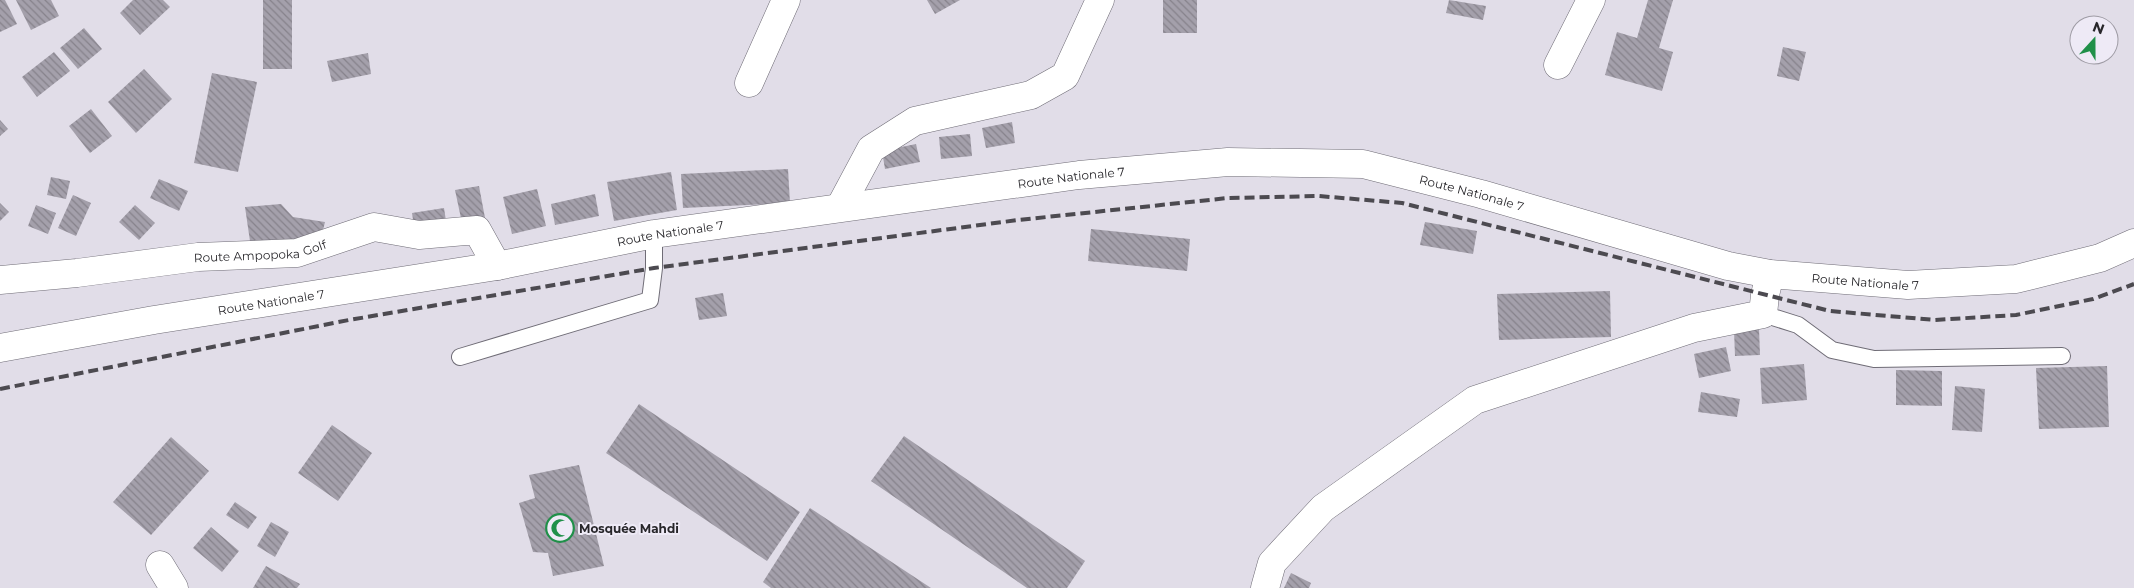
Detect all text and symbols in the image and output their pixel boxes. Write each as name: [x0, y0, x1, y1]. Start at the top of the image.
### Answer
north arrow: [2069, 15, 2119, 65]
text: N: [2090, 17, 2107, 38]
street label: Route Nationale 7: [1017, 164, 1125, 191]
street label: Route Nationale 7: [1418, 171, 1526, 214]
street label: Route Nationale 7: [615, 217, 724, 249]
street label: Route Ampopoka Golf: [194, 236, 329, 265]
street label: Route Nationale 7: [1811, 270, 1919, 293]
street label: Route Nationale 7: [217, 286, 325, 317]
mosque icon: Mosquée Mahdi: [545, 513, 575, 543]
place label: Mosquée Mahdi: [579, 521, 679, 536]

